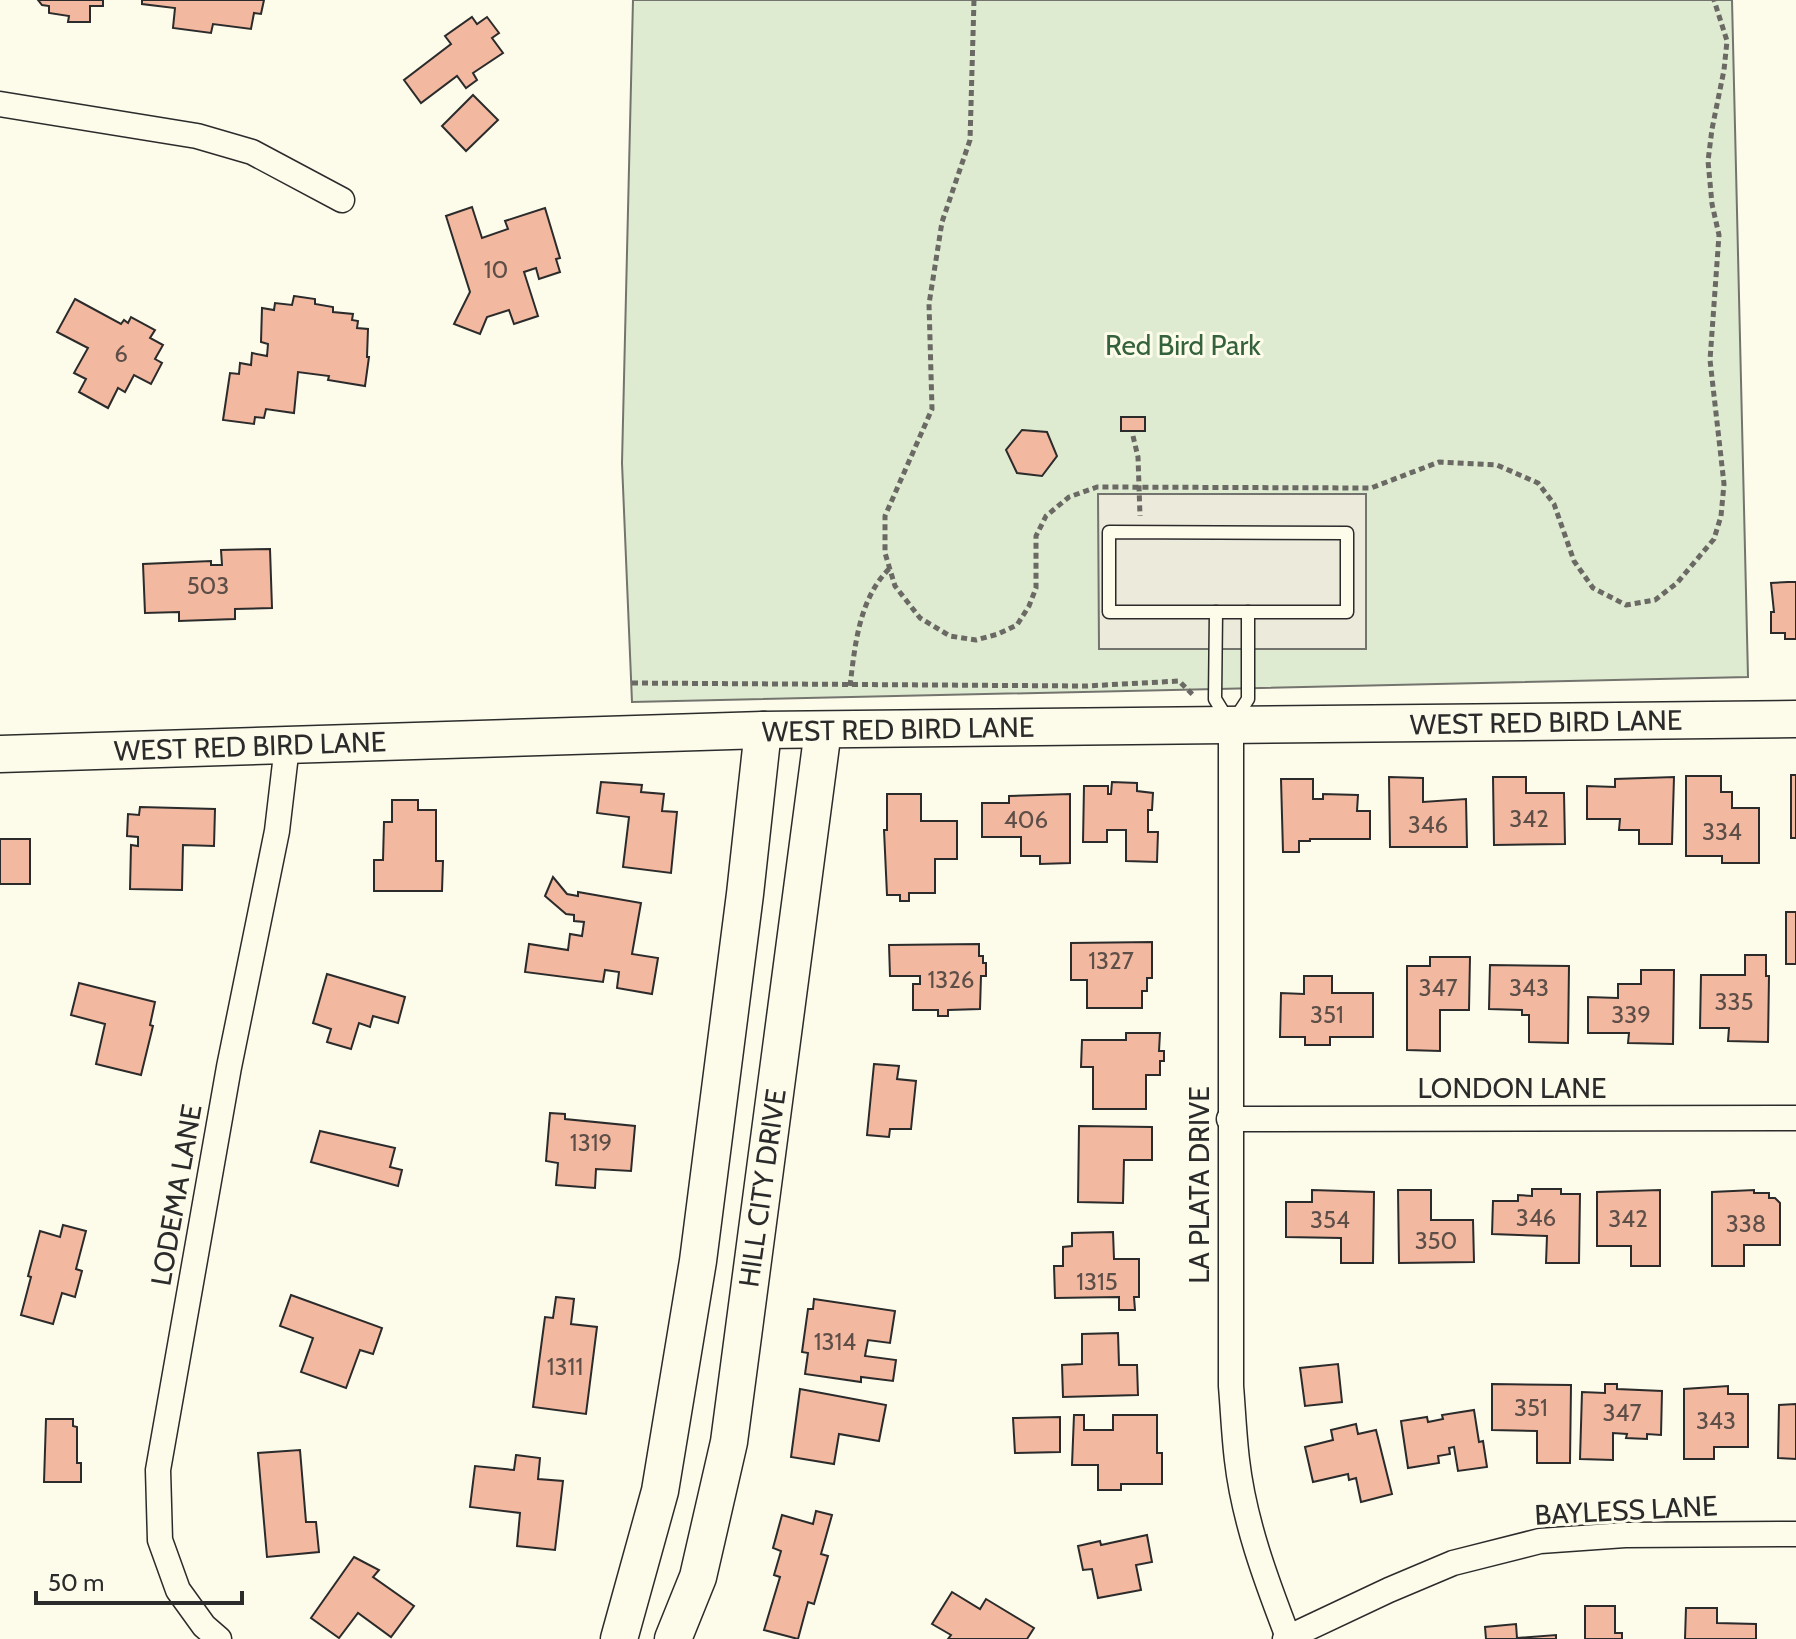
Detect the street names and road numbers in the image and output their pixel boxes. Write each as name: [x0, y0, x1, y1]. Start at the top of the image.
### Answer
street label: WEST RED BIRD LANE: [1409, 703, 1683, 741]
street label: WEST RED BIRD LANE: [761, 710, 1035, 748]
street label: WEST RED BIRD LANE: [113, 724, 387, 768]
street label: LONDON LANE: [1417, 1071, 1607, 1105]
street label: LA PLATA DRIVE: [1182, 1086, 1216, 1284]
street label: HILL CITY DRIVE: [731, 1087, 793, 1289]
street label: LODEMA LANE: [143, 1102, 209, 1288]
street label: BAYLESS LANE: [1534, 1488, 1718, 1532]

